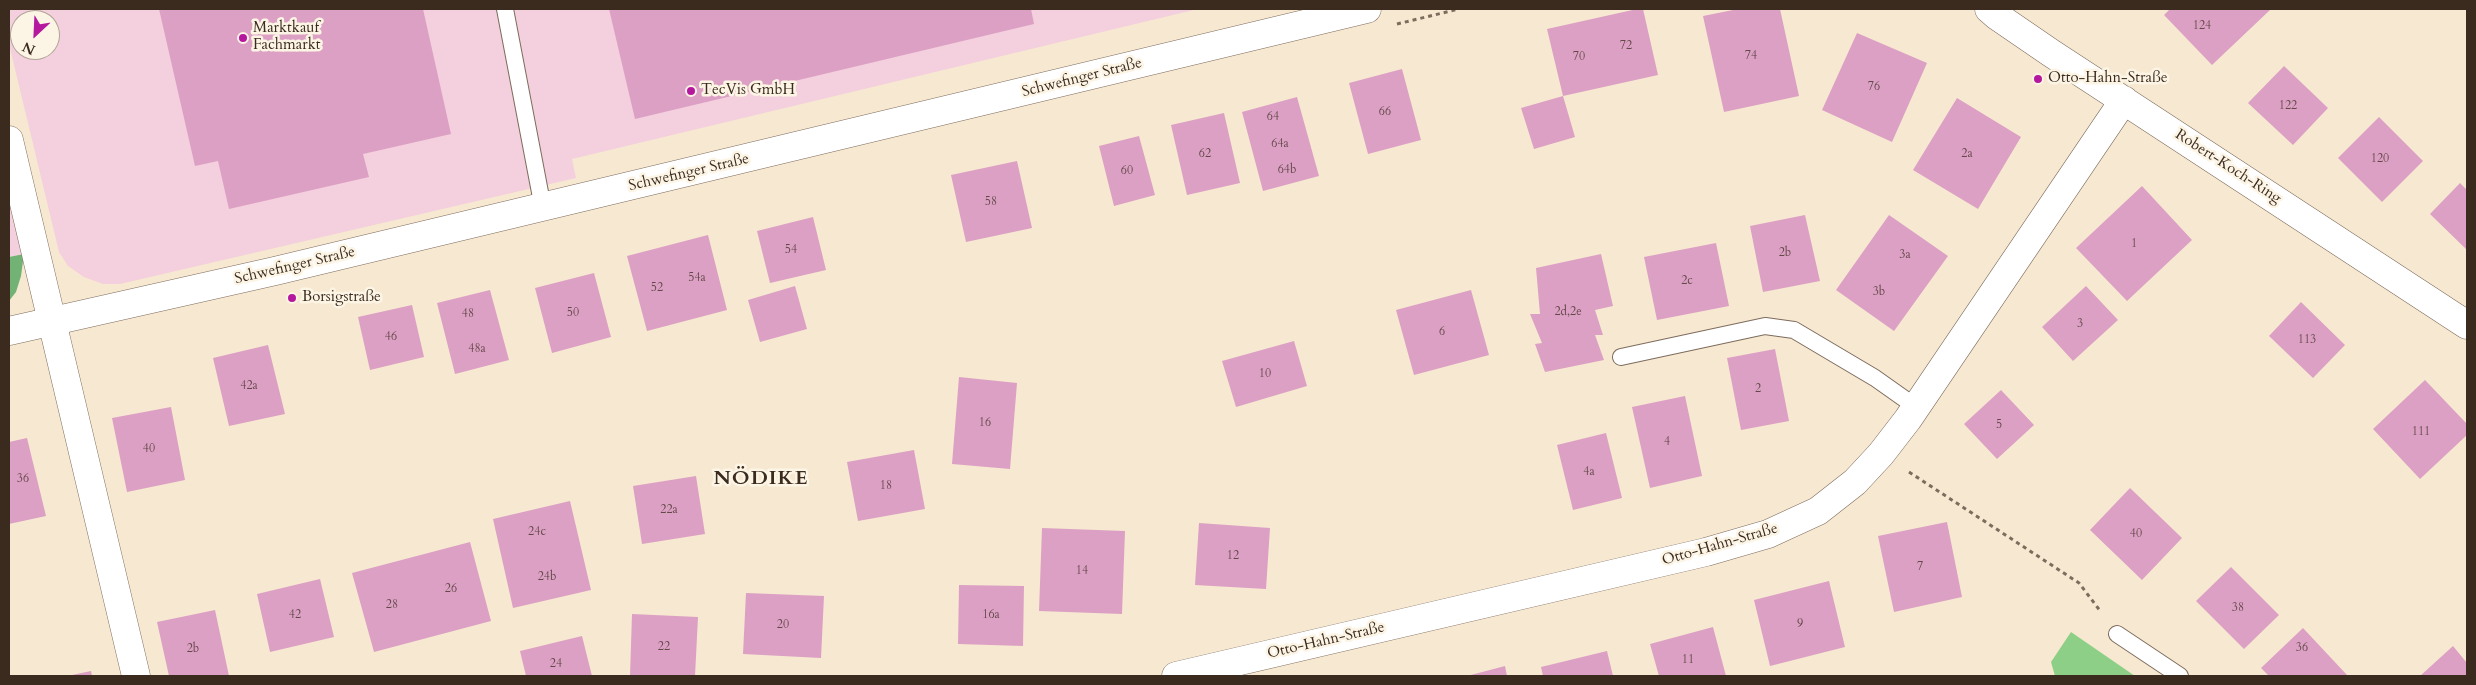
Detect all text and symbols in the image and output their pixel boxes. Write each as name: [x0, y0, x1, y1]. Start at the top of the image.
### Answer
north arrow: [10, 10, 60, 60]
house number: 124: [2193, 19, 2211, 33]
place label: Marktkauf Fachmarkt: [253, 20, 321, 55]
marker: Marktkauf Fachmarkt: [237, 32, 249, 44]
text: N: [19, 37, 38, 59]
house number: 72: [1620, 39, 1632, 53]
house number: 74: [1745, 49, 1757, 63]
house number: 70: [1573, 50, 1585, 64]
street label: Schwefinger Straße: [1020, 54, 1144, 102]
place label: Otto-Hahn-Straße: [2048, 70, 2168, 88]
marker: Otto-Hahn-Straße: [2032, 73, 2044, 85]
house number: 76: [1868, 80, 1880, 94]
place label: TecVis GmbH: [701, 82, 795, 100]
marker: TecVis GmbH: [685, 85, 697, 97]
house number: 122: [2279, 99, 2297, 113]
house number: 66: [1379, 105, 1391, 119]
house number: 64: [1267, 110, 1279, 124]
street label: Robert-Koch-Ring: [2172, 126, 2284, 208]
house number: 64a: [1271, 137, 1289, 151]
house number: 62: [1199, 147, 1211, 161]
house number: 2a: [1961, 147, 1973, 161]
street label: Schwefinger Straße: [627, 150, 751, 196]
house number: 120: [2371, 152, 2389, 166]
house number: 64b: [1278, 163, 1296, 177]
house number: 60: [1121, 164, 1133, 178]
house number: 58: [985, 195, 997, 209]
house number: 1: [2131, 237, 2137, 251]
street label: Schwefinger Straße: [233, 243, 357, 289]
house number: 54: [785, 243, 797, 257]
house number: 2b: [1779, 246, 1791, 260]
house number: 3a: [1899, 248, 1911, 262]
house number: 54a: [688, 271, 706, 285]
house number: 2c: [1681, 274, 1693, 288]
house number: 52: [651, 281, 663, 295]
house number: 3b: [1873, 285, 1885, 299]
place label: Borsigstraße: [302, 289, 381, 307]
marker: Borsigstraße: [286, 292, 298, 304]
house number: 2d,2e: [1554, 305, 1582, 319]
house number: 50: [567, 306, 579, 320]
house number: 48: [462, 307, 474, 321]
house number: 3: [2077, 317, 2083, 331]
house number: 6: [1439, 325, 1445, 339]
house number: 46: [385, 330, 397, 344]
house number: 113: [2298, 333, 2316, 347]
house number: 48a: [468, 342, 486, 356]
house number: 10: [1259, 367, 1271, 381]
house number: 42a: [240, 379, 258, 393]
house number: 2: [1755, 382, 1761, 396]
house number: 16: [979, 416, 991, 430]
house number: 5: [1996, 418, 2002, 432]
house number: 111: [2412, 425, 2430, 439]
house number: 4: [1664, 435, 1670, 449]
house number: 40: [143, 442, 155, 456]
house number: 4a: [1583, 465, 1595, 479]
district label: NÖDIKE: [713, 467, 809, 491]
house number: 36: [17, 472, 29, 486]
house number: 18: [880, 479, 892, 493]
house number: 22a: [660, 503, 678, 517]
street label: Otto-Hahn-Straße: [1660, 520, 1780, 570]
house number: 24c: [528, 525, 546, 539]
house number: 40: [2130, 527, 2142, 541]
house number: 12: [1227, 549, 1239, 563]
house number: 7: [1917, 560, 1923, 574]
house number: 14: [1076, 564, 1088, 578]
house number: 24b: [538, 570, 556, 584]
house number: 26: [445, 582, 457, 596]
house number: 28: [386, 598, 398, 612]
house number: 38: [2232, 601, 2244, 615]
house number: 42: [289, 608, 301, 622]
house number: 16a: [982, 608, 1000, 622]
house number: 9: [1797, 617, 1803, 631]
house number: 20: [777, 618, 789, 632]
street label: Otto-Hahn-Straße: [1266, 619, 1386, 663]
house number: 22: [658, 640, 670, 654]
house number: 36: [2296, 641, 2308, 655]
house number: 2b: [187, 642, 199, 656]
house number: 11: [1682, 653, 1694, 667]
house number: 24: [550, 657, 562, 671]

